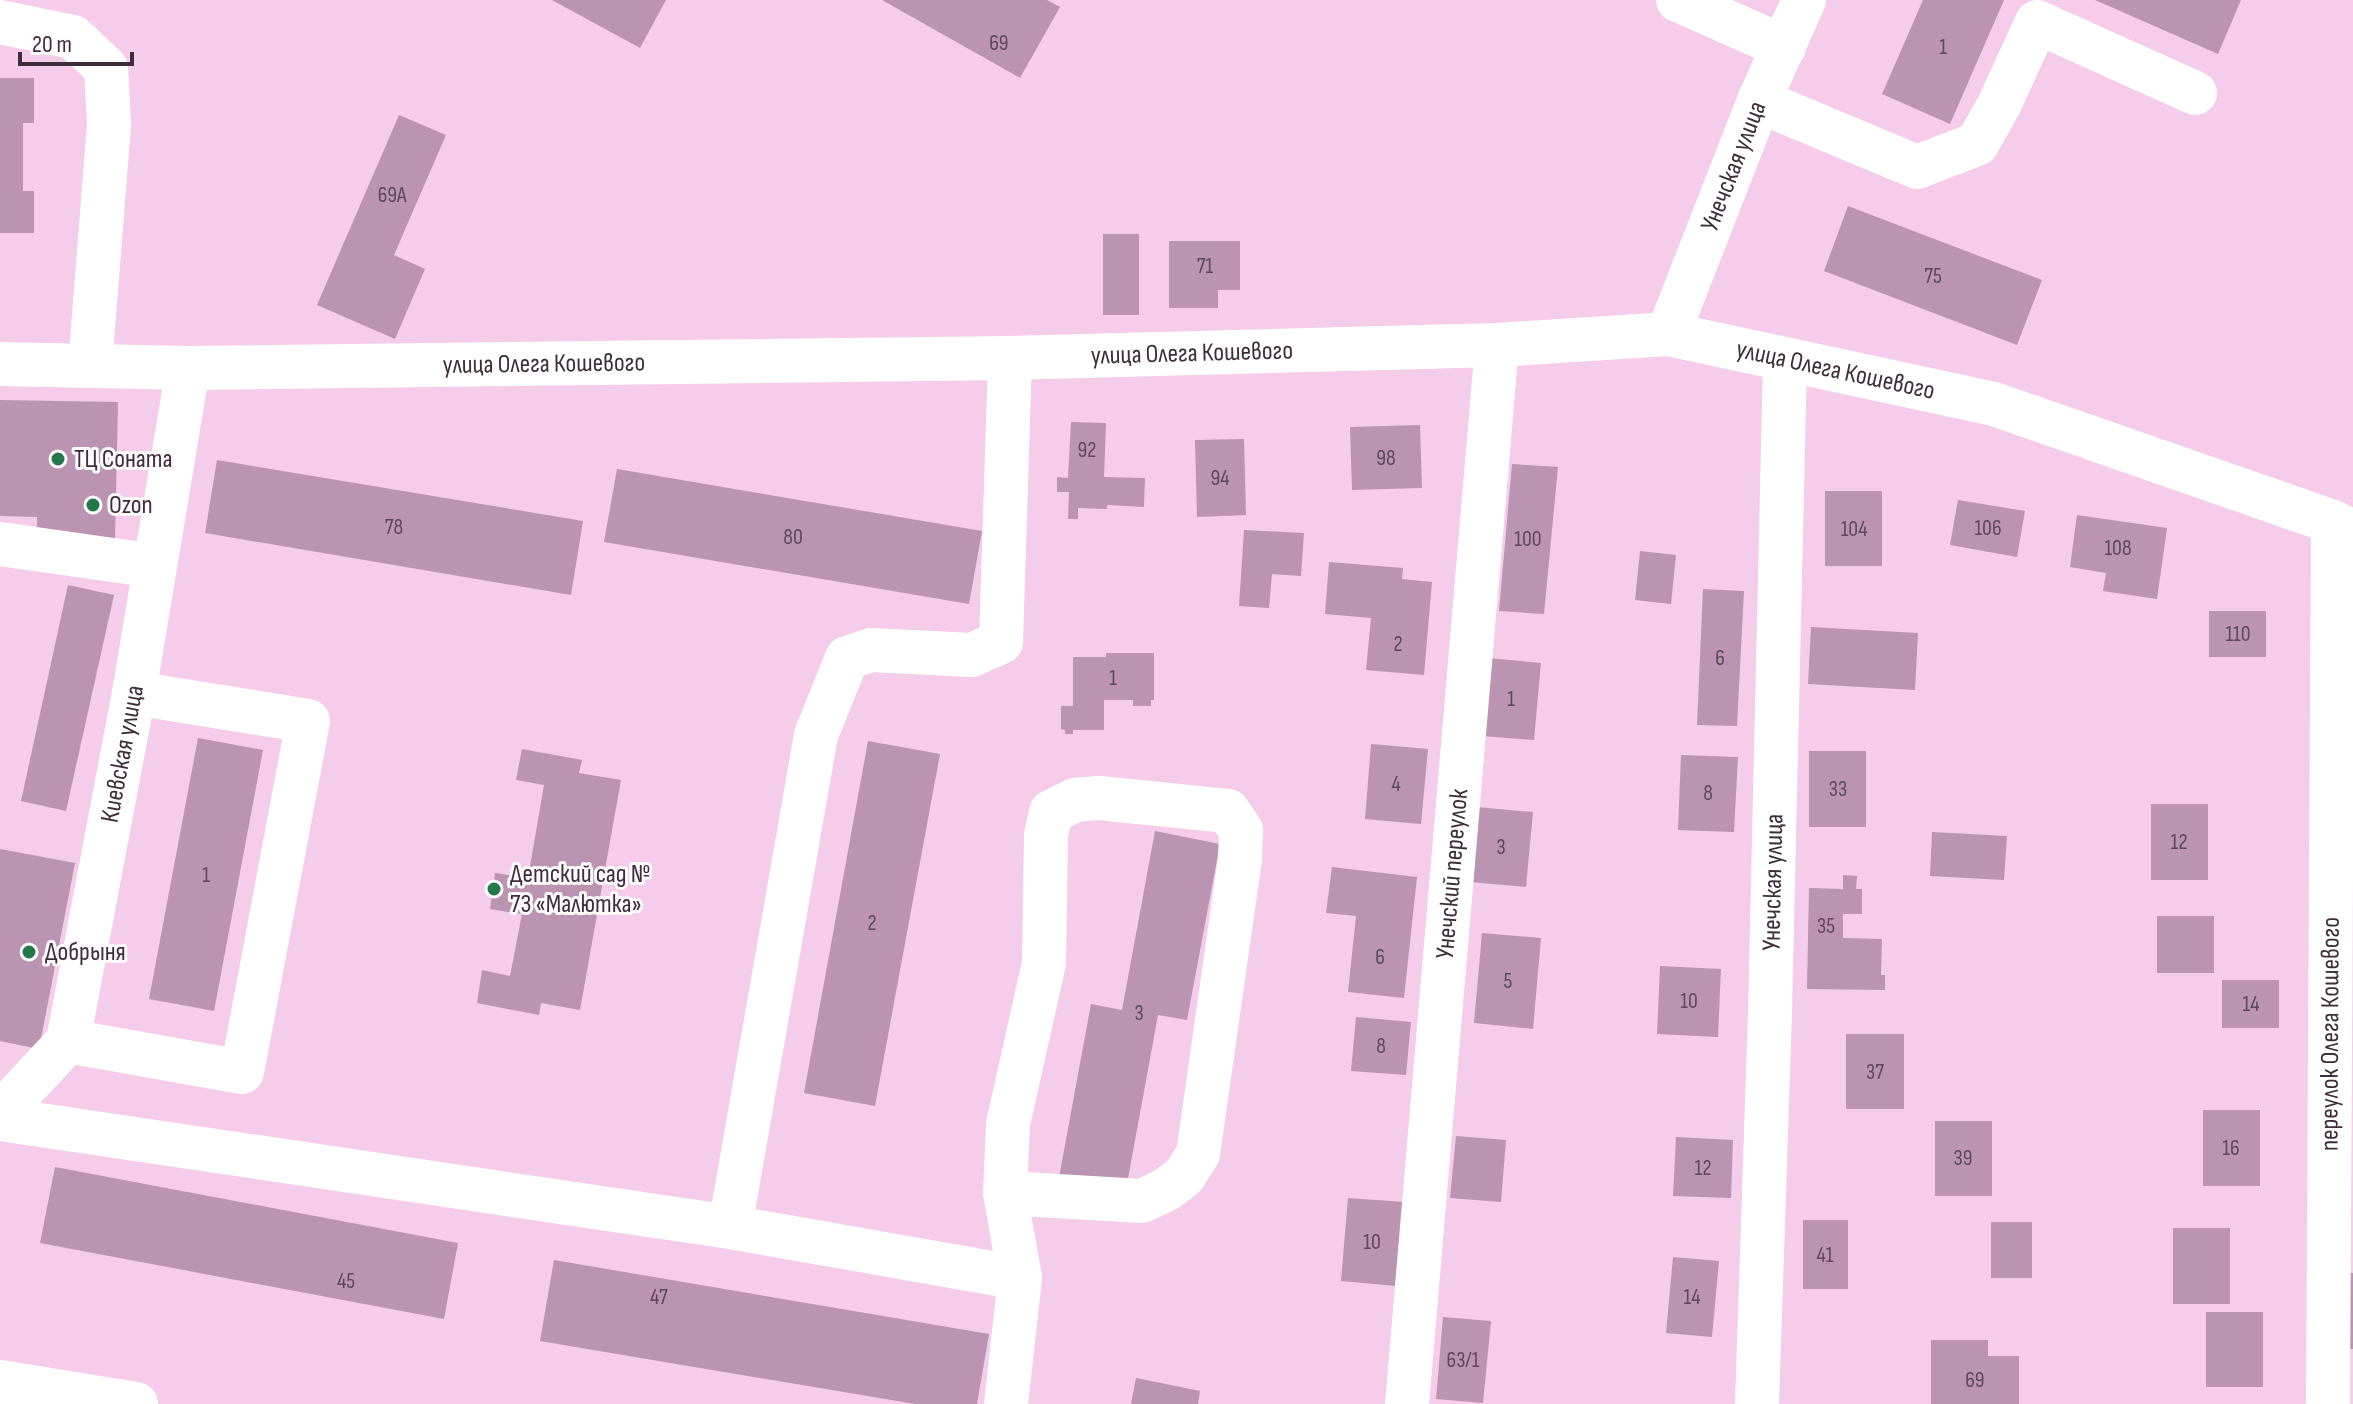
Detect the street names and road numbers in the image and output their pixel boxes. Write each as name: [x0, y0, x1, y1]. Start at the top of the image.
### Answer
street label: Унечская улица: [1694, 97, 1773, 236]
street label: улица Олега Кошевого: [1733, 334, 1938, 406]
street label: улица Олега Кошевого: [1090, 335, 1293, 371]
street label: улица Олега Кошевого: [443, 347, 645, 380]
street label: Киевская улица: [94, 683, 151, 825]
street label: Унечский переулок: [1429, 788, 1475, 960]
street label: Унечская улица: [1756, 813, 1790, 951]
street label: переулок Олега Кошевого: [2314, 917, 2346, 1151]

